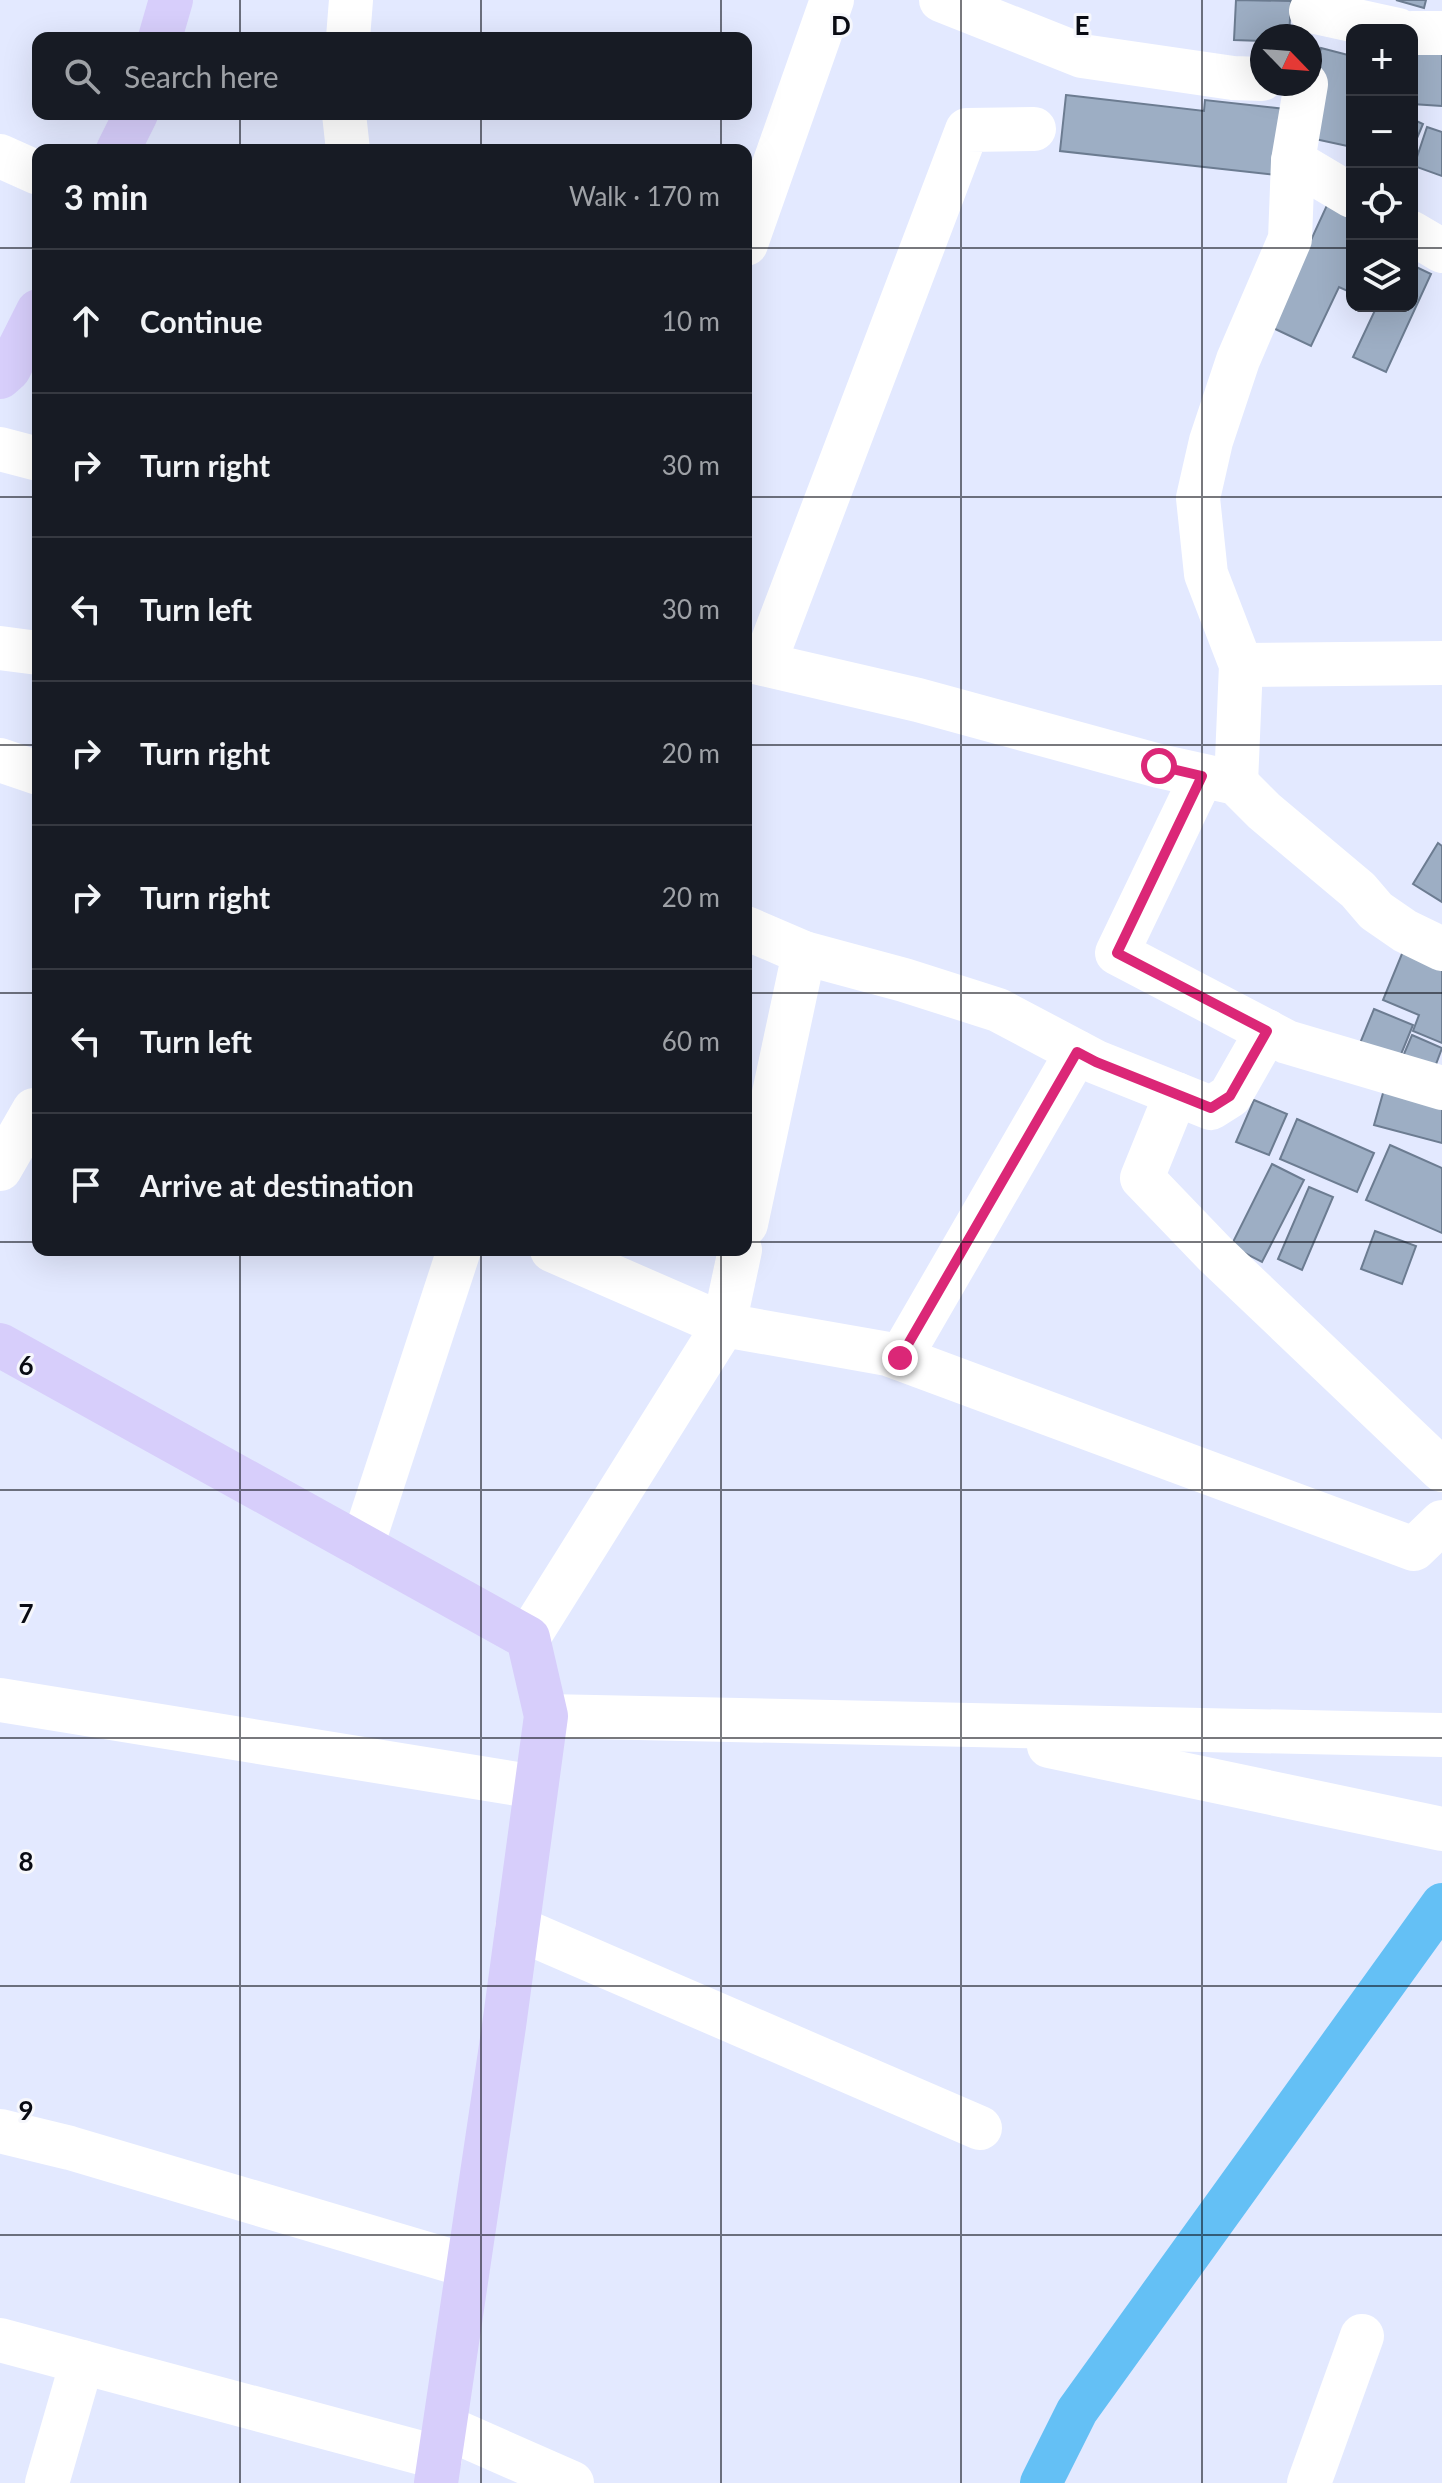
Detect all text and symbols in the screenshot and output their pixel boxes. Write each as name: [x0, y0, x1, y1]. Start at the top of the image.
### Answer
text: D: [831, 9, 851, 41]
text: E: [1075, 9, 1089, 41]
north arrow: [1250, 24, 1322, 96]
map controls: [1346, 24, 1418, 312]
button: +: [1346, 24, 1418, 96]
search box: [32, 32, 752, 120]
icon: search: [60, 54, 104, 98]
text: Search here: [124, 58, 279, 94]
button: −: [1346, 96, 1418, 168]
button: locate: [1346, 168, 1418, 240]
text: 3 min: [64, 176, 148, 217]
text: Walk · 170 m: [569, 180, 720, 212]
button: layers: [1346, 240, 1418, 312]
icon: ahead: [64, 299, 108, 343]
text: Continue: [140, 303, 263, 339]
text: 10 m: [662, 305, 720, 337]
icon: right: [64, 443, 108, 487]
text: Turn right: [140, 447, 270, 483]
text: 30 m: [662, 449, 720, 481]
icon: left: [64, 587, 108, 631]
text: Turn left: [140, 591, 252, 627]
text: 30 m: [662, 593, 720, 625]
icon: right: [64, 731, 108, 775]
text: Turn right: [140, 735, 270, 771]
text: 20 m: [662, 737, 720, 769]
route start: [1141, 748, 1177, 784]
icon: right: [64, 875, 108, 919]
text: Turn right: [140, 879, 270, 915]
text: 20 m: [662, 881, 720, 913]
icon: left: [64, 1019, 108, 1063]
text: Turn left: [140, 1023, 252, 1059]
text: 60 m: [662, 1025, 720, 1057]
icon: arrive: [64, 1163, 108, 1207]
text: Arrive at destination: [140, 1167, 414, 1203]
route end: [882, 1340, 918, 1376]
text: 6: [18, 1349, 34, 1381]
text: 7: [18, 1597, 34, 1629]
text: 8: [18, 1845, 34, 1877]
text: 9: [18, 2094, 34, 2126]

